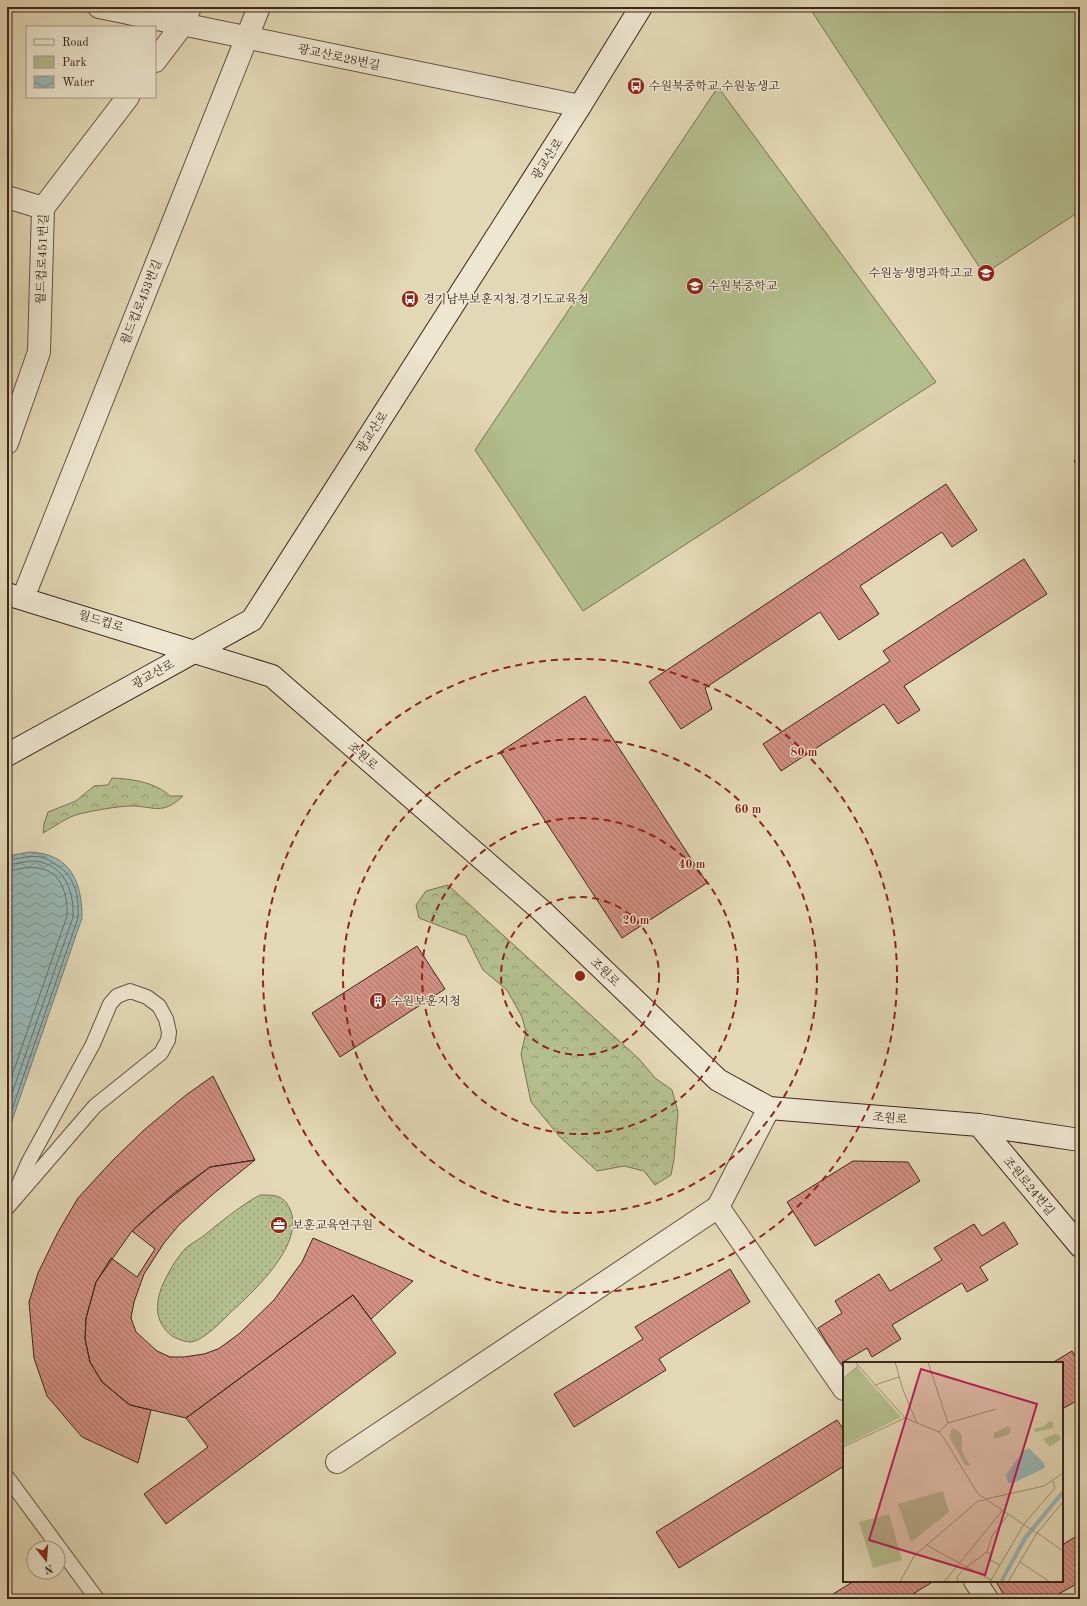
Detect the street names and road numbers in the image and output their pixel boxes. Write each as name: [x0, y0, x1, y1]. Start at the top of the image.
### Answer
street label: 광교산로28번길: [297, 42, 381, 73]
street label: 광교산로: [529, 136, 566, 182]
street label: 월드컵로451번길: [34, 214, 51, 304]
street label: 월드컵로453번길: [118, 258, 164, 347]
street label: 광교산로: [354, 409, 391, 455]
street label: 월드컵로: [77, 608, 125, 635]
street label: 광교산로: [130, 657, 177, 691]
street label: 조원로: [345, 740, 380, 773]
street label: 조원로: [588, 956, 622, 989]
street label: 조원로: [872, 1111, 908, 1127]
street label: 조원로24번길: [1001, 1155, 1057, 1218]

